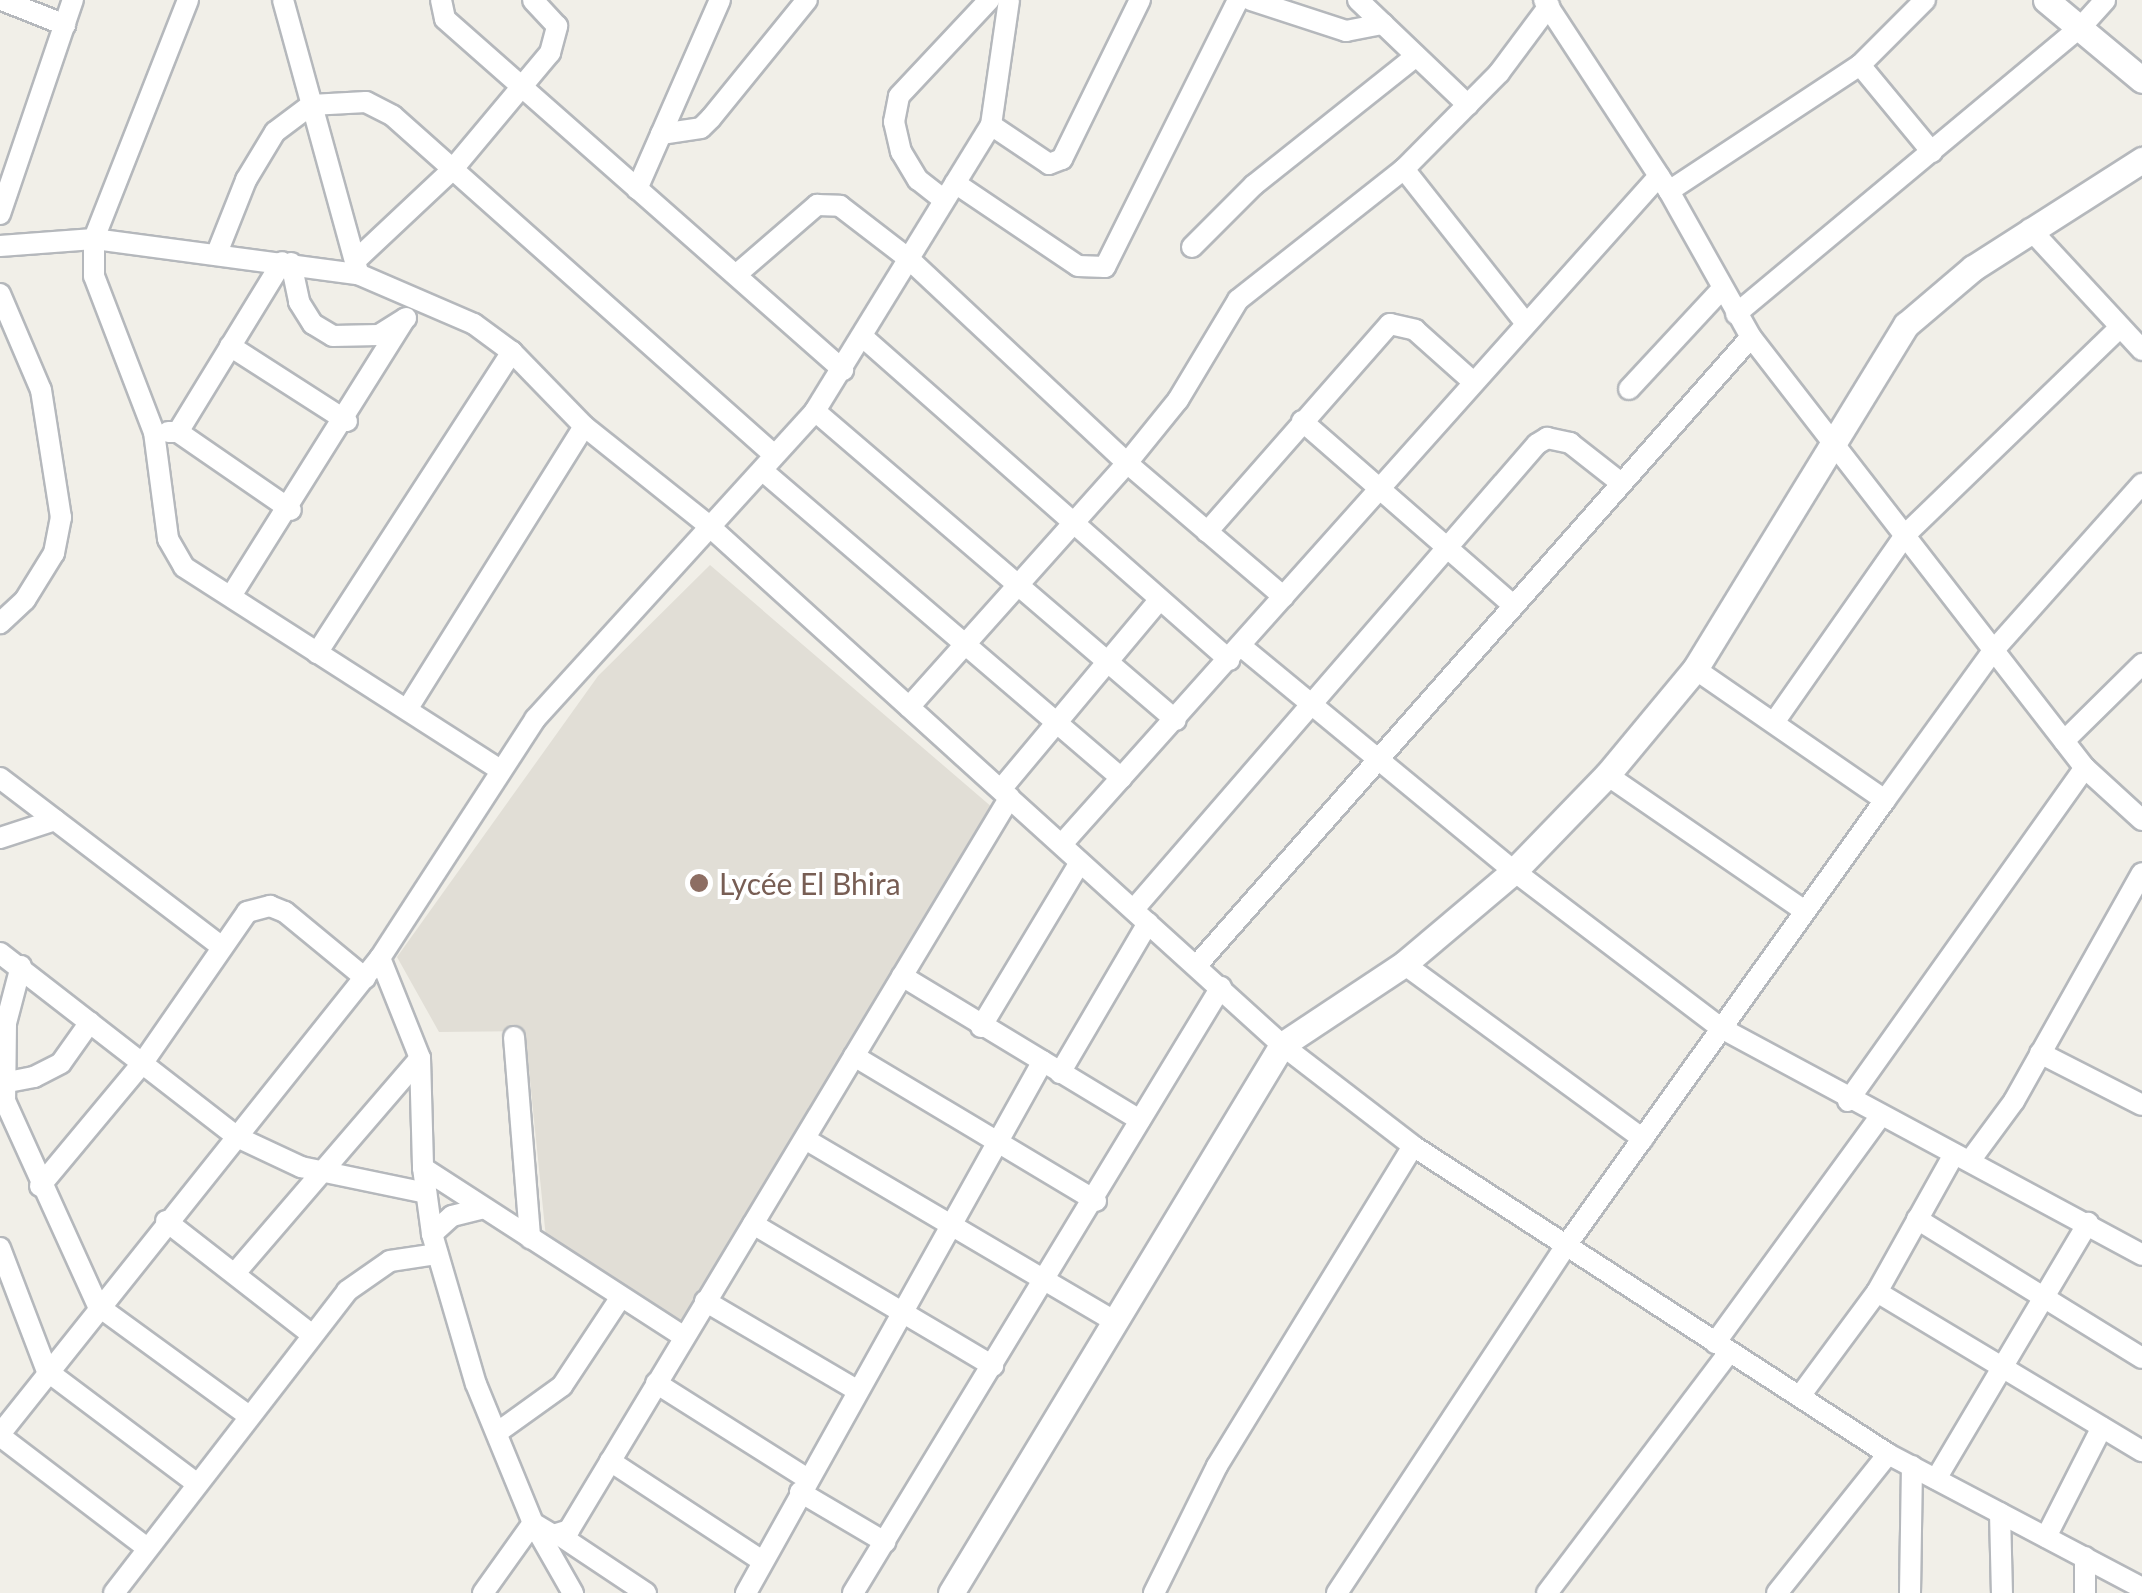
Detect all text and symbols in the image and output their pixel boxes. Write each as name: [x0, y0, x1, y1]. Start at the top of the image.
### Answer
place label: Lycée El Bhira: [719, 865, 901, 901]
marker: Lycée El Bhira: [688, 872, 710, 894]

